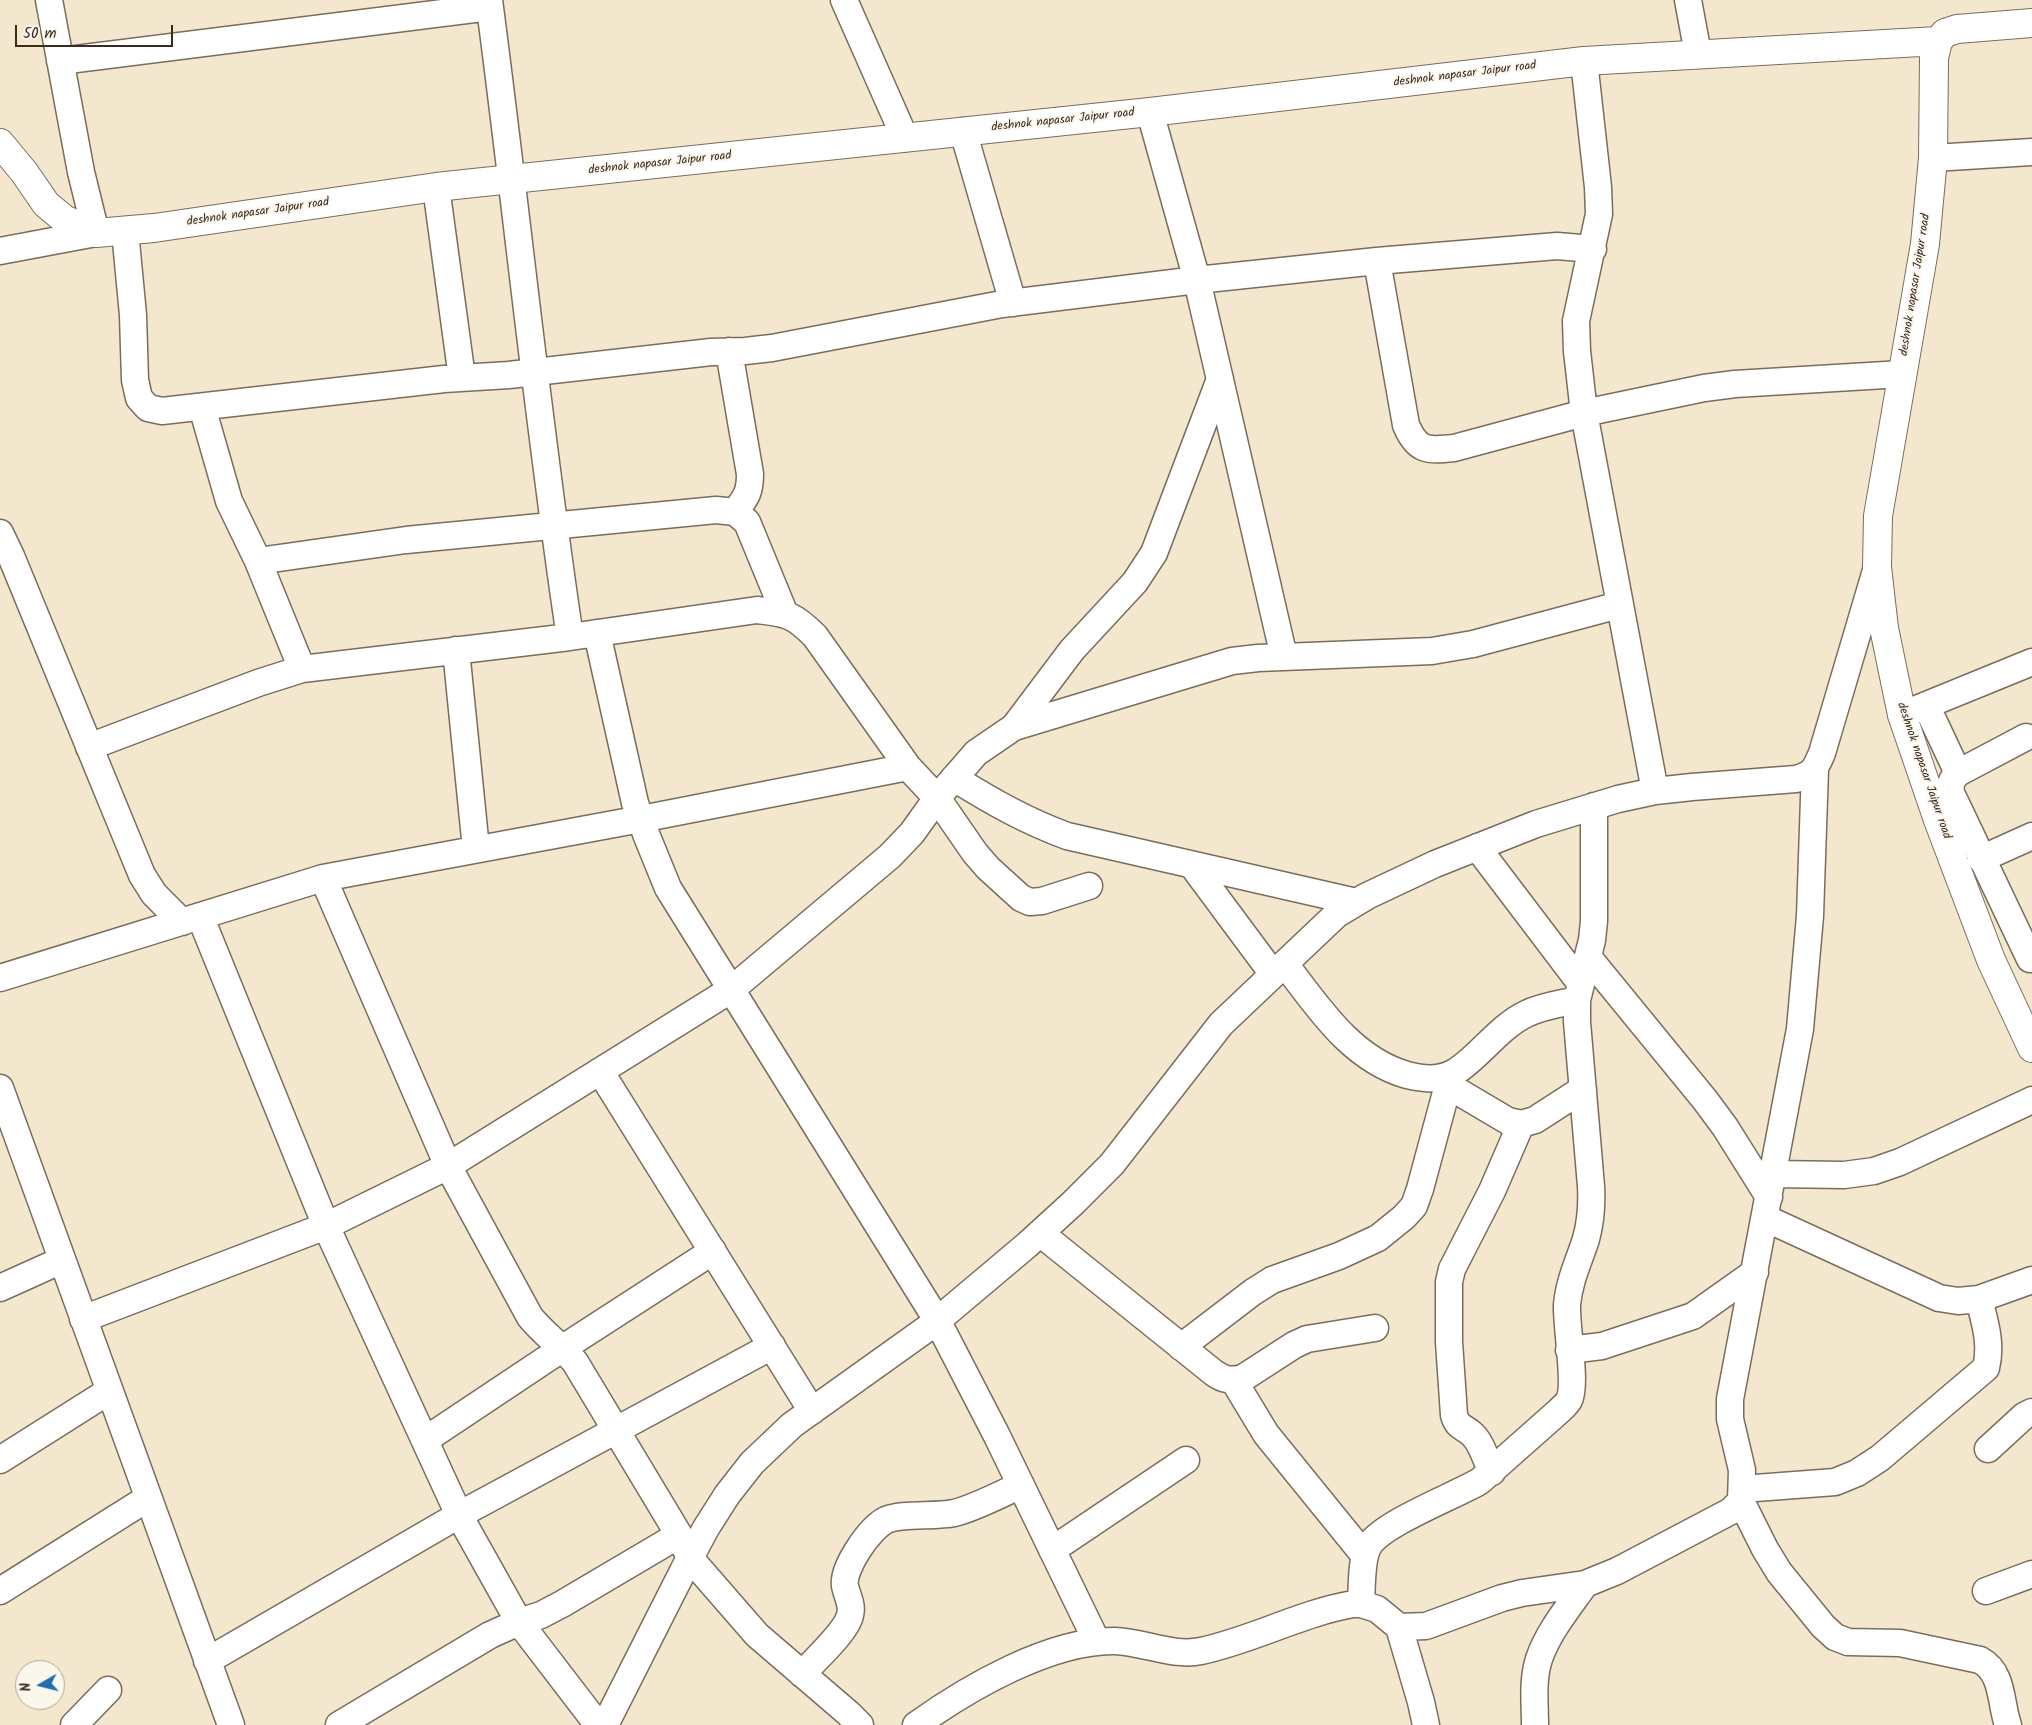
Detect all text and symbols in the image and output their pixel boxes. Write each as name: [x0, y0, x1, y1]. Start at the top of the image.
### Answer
scale bar: [18, 15, 175, 47]
text: 50 m: [23, 22, 57, 46]
street label: deshnok napasar Jaipur road: [1393, 59, 1537, 91]
street label: deshnok napasar Jaipur road: [991, 106, 1135, 136]
street label: deshnok napasar Jaipur road: [588, 149, 732, 179]
street label: deshnok napasar Jaipur road: [186, 196, 330, 230]
street label: deshnok napasar Jaipur road: [1898, 213, 1934, 357]
street label: deshnok napasar Jaipur road: [1893, 701, 1953, 841]
north arrow: [15, 1660, 65, 1710]
text: N: [15, 1681, 38, 1693]

